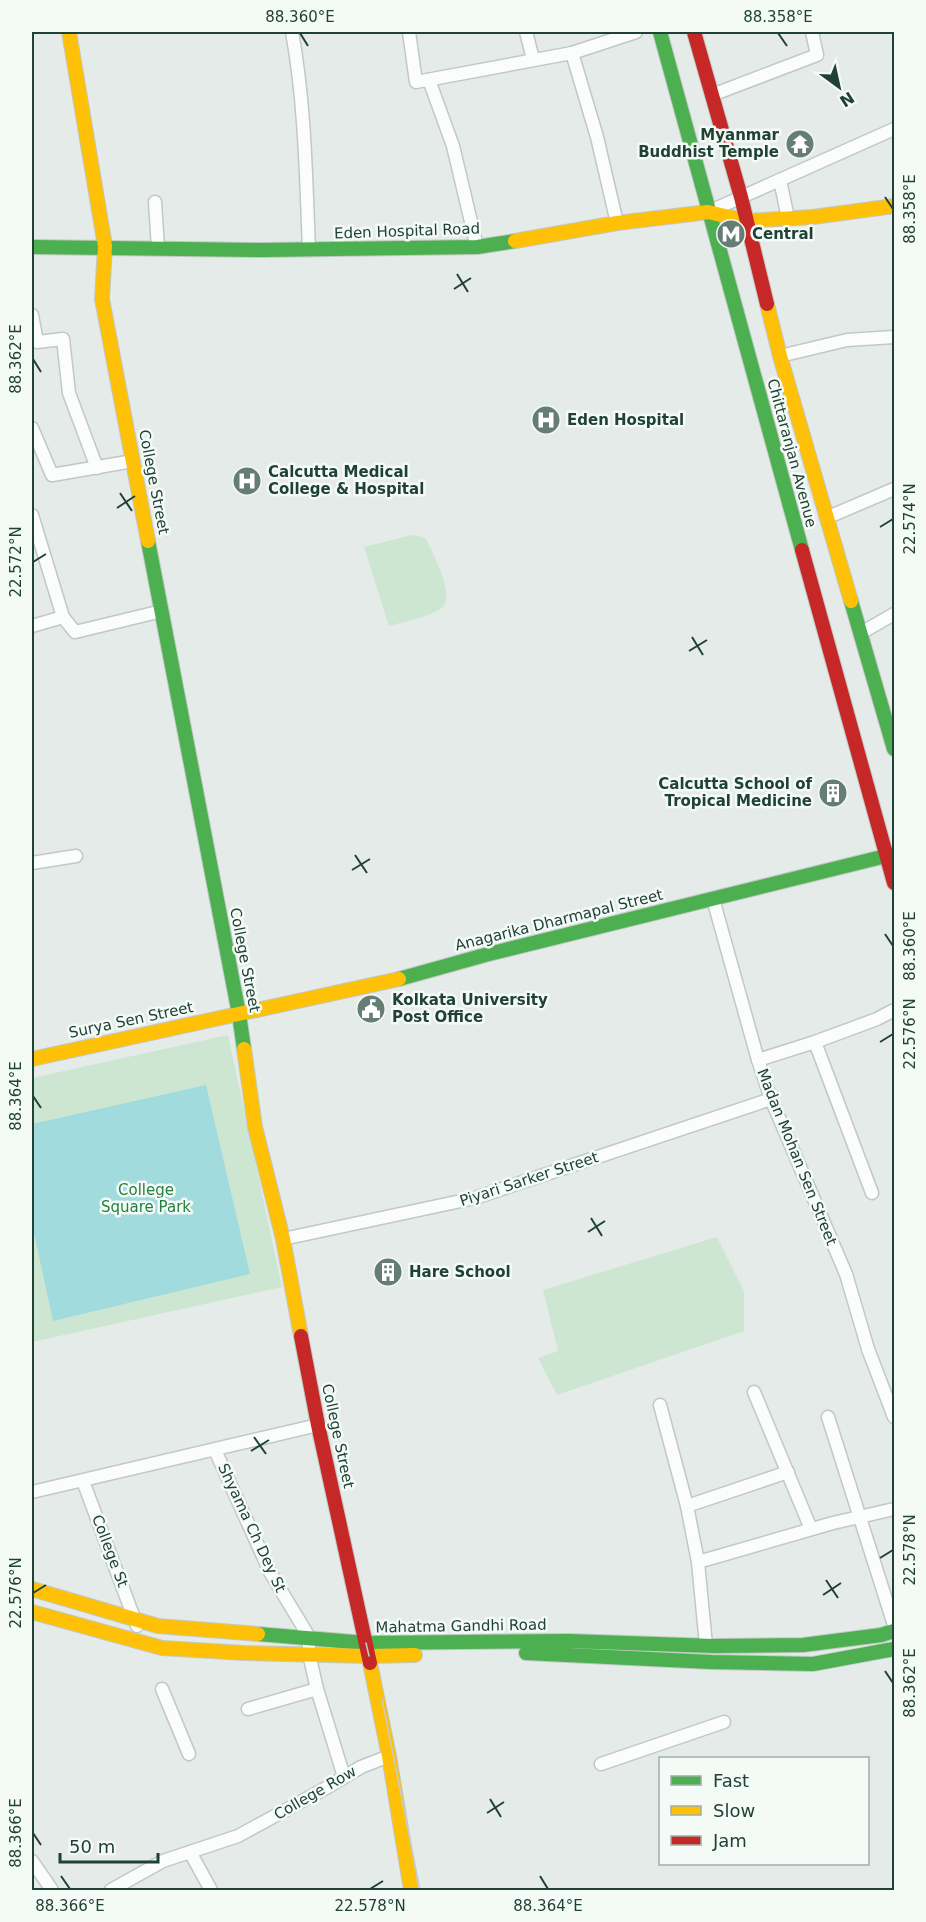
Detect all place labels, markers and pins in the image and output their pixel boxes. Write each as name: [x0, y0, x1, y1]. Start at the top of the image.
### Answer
place label: Myanmar Buddhist Temple: [638, 126, 780, 161]
temple icon: Myanmar Buddhist Temple: [784, 128, 816, 160]
metro station icon: Central: [715, 218, 747, 250]
place label: Central: [752, 225, 814, 243]
hospital icon: Eden Hospital: [530, 404, 562, 436]
place label: Eden Hospital: [567, 411, 684, 429]
place label: Calcutta Medical College & Hospital: [268, 463, 424, 498]
hospital icon: Calcutta Medical College & Hospital: [231, 465, 263, 497]
place label: Calcutta School of Tropical Medicine: [658, 775, 812, 810]
building icon: Calcutta School of Tropical Medicine: [817, 777, 849, 809]
place label: Kolkata University Post Office: [392, 991, 548, 1026]
public building icon: Kolkata University Post Office: [355, 993, 387, 1025]
building icon: Hare School: [372, 1256, 404, 1288]
place label: Hare School: [409, 1263, 511, 1281]

